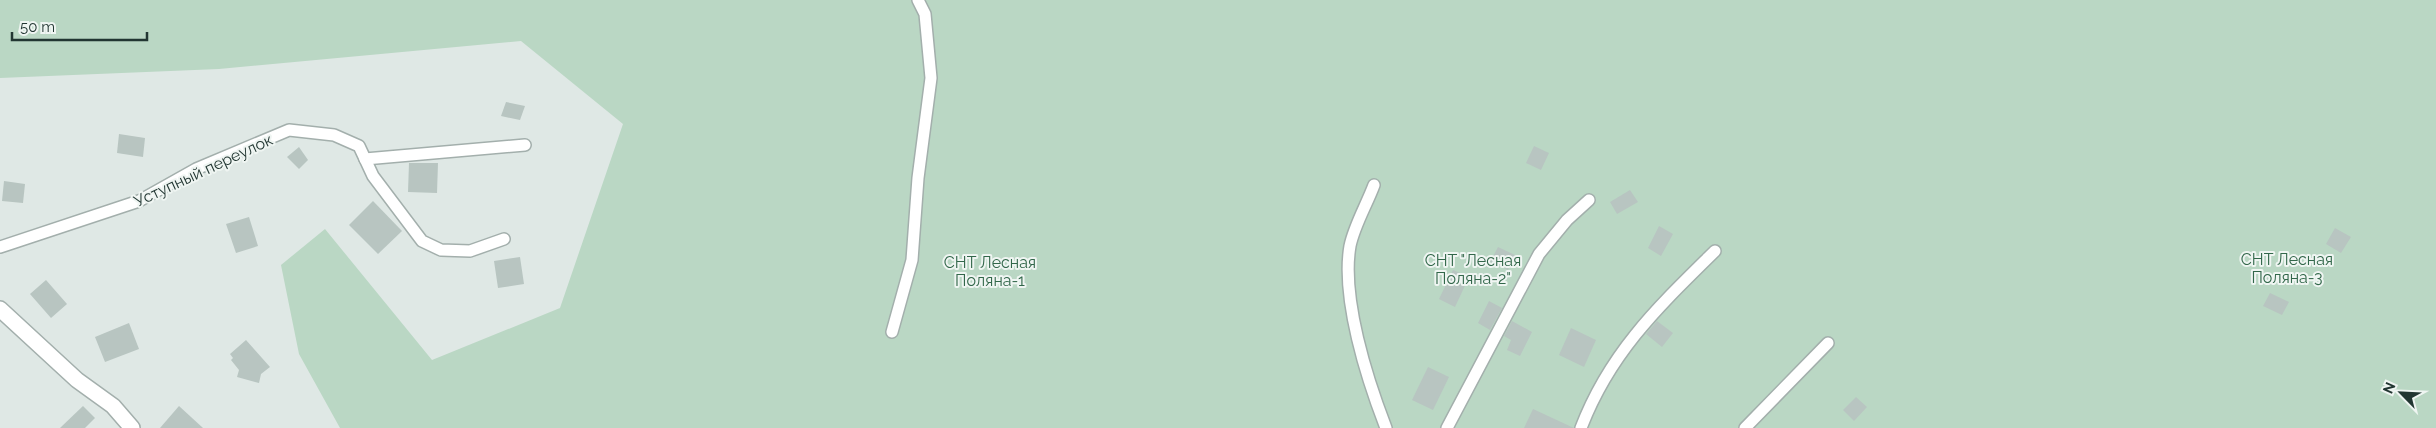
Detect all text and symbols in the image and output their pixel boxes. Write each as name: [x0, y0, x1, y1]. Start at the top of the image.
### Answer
scale bar: [12, 10, 148, 42]
text: 50 m: [20, 18, 55, 36]
street label: Уступный переулок: [131, 130, 276, 211]
park label: СНТ Лесная Поляна-3: [2241, 250, 2333, 287]
park label: СНТ "Лесная Поляна-2": [1425, 251, 1521, 288]
park label: СНТ Лесная Поляна-1: [944, 253, 1036, 290]
north arrow: [2376, 368, 2426, 418]
text: N: [2380, 380, 2399, 396]

